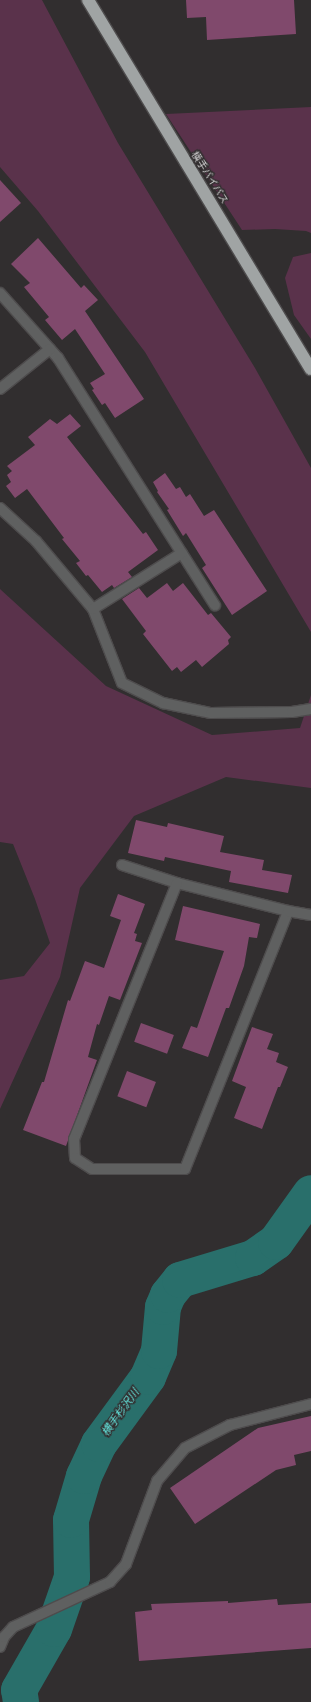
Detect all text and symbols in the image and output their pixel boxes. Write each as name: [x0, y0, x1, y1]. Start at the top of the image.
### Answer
street label: 横手バイパス: [188, 149, 230, 207]
water label: 横手杉沢川: [99, 1387, 143, 1439]

